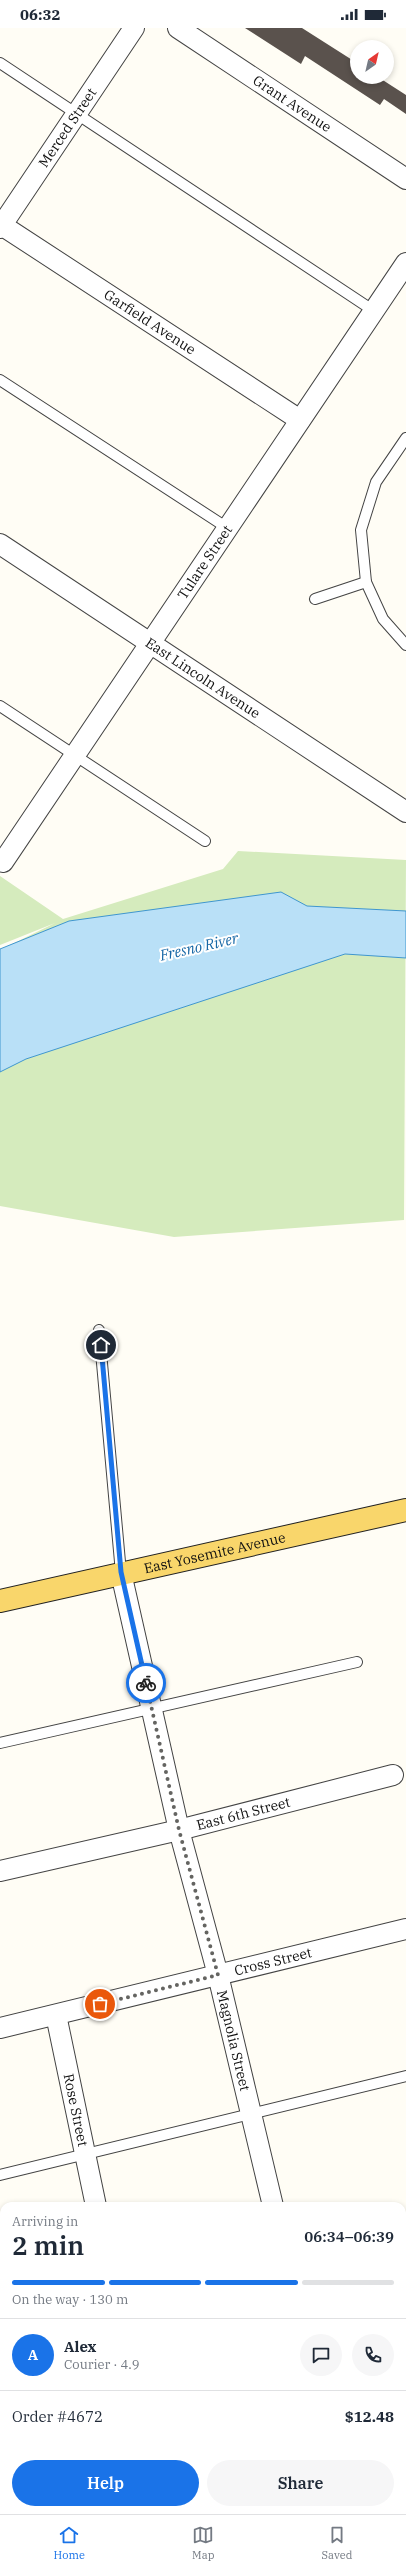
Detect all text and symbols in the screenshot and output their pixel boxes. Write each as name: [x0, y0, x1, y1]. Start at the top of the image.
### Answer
text: 06:32: [20, 5, 61, 24]
north arrow: [350, 40, 394, 84]
map controls: [350, 40, 394, 84]
street label: Grant Avenue: [250, 71, 335, 136]
street label: Merced Street: [34, 84, 100, 171]
street label: Garfield Avenue: [101, 285, 199, 358]
street label: Tulare Street: [173, 522, 236, 603]
street label: East Lincoln Avenue: [142, 633, 264, 722]
water label: Fresno River: [157, 928, 240, 965]
pin: [84, 1328, 118, 1362]
icon: home: [90, 1334, 112, 1356]
street label: East Yosemite Avenue: [142, 1528, 287, 1577]
courier: [126, 1663, 166, 1703]
icon: bike: [135, 1672, 157, 1694]
street label: East 6th Street: [194, 1793, 292, 1834]
street label: Cross Street: [232, 1943, 314, 1980]
pin: [83, 1987, 117, 2021]
street label: Magnolia Street: [213, 1988, 254, 2093]
icon: bag: [89, 1993, 111, 2015]
street label: Rose Street: [59, 2072, 92, 2148]
text: Arriving in: [12, 2213, 78, 2230]
text: 06:34–06:39: [304, 2227, 394, 2246]
text: 2 min: [12, 2228, 84, 2262]
text: On the way · 130 m: [12, 2291, 128, 2308]
button: chat: [300, 2334, 342, 2376]
button: phone: [352, 2334, 394, 2376]
text: Alex: [64, 2337, 96, 2356]
text: A: [28, 2345, 38, 2364]
text: Courier · 4.9: [64, 2356, 140, 2373]
text: Order #4672: [12, 2407, 103, 2426]
text: $12.48: [345, 2407, 394, 2426]
button: Help: [12, 2460, 199, 2506]
button: Share: [207, 2460, 394, 2506]
tab: Home: [54, 2524, 85, 2562]
tab: Map: [192, 2524, 214, 2562]
tab: Saved: [322, 2524, 352, 2562]

